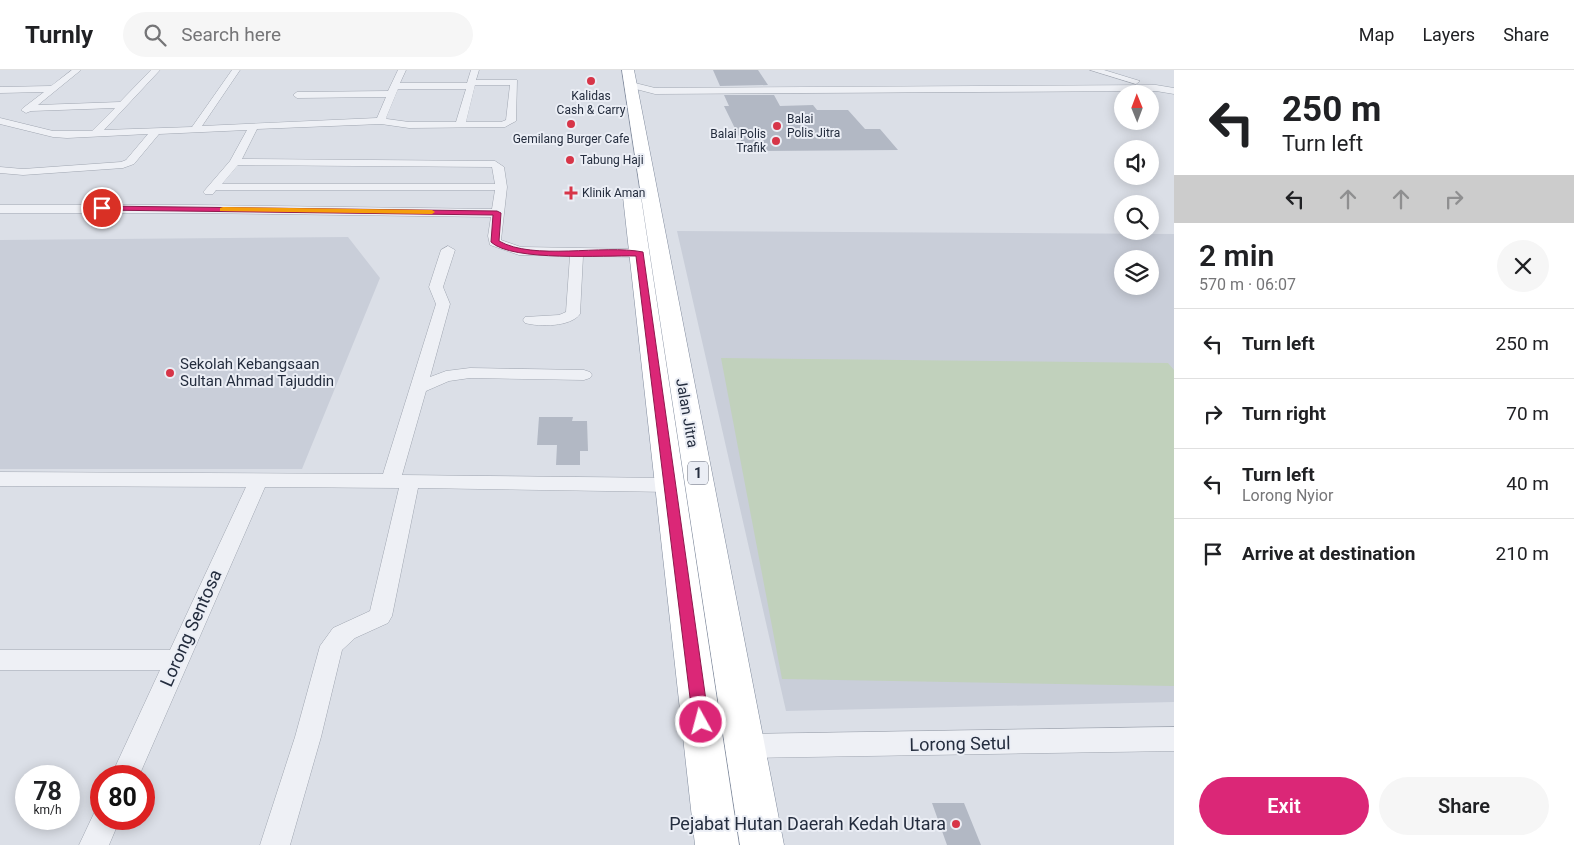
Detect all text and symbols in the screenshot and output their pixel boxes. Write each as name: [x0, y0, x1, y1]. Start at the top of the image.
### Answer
search box: [123, 12, 473, 57]
text: Turnly: [25, 21, 93, 49]
icon: search: [141, 21, 169, 49]
text: Search here: [181, 23, 281, 46]
text: Map: [1359, 24, 1394, 45]
text: Layers: [1422, 24, 1475, 45]
text: Share: [1503, 24, 1549, 45]
marker: Kalidas Cash & Carry: [585, 75, 597, 87]
north arrow: [1114, 85, 1159, 130]
map controls: [1114, 85, 1159, 295]
place label: Kalidas Cash & Carry: [557, 89, 626, 117]
text: 250 m: [1282, 89, 1381, 130]
icon: left: [1199, 90, 1264, 155]
place label: Balai Polis Jitra: [787, 112, 840, 140]
marker: Gemilang Burger Cafe: [565, 118, 577, 130]
marker: Balai Polis Jitra: [771, 120, 783, 132]
place label: Balai Polis Trafik: [710, 127, 767, 155]
text: Turn left: [1282, 131, 1363, 156]
place label: Gemilang Burger Cafe: [513, 132, 629, 146]
marker: Balai Polis Trafik: [770, 135, 782, 147]
button: sound: [1114, 140, 1159, 185]
place label: Tabung Haji: [580, 153, 644, 167]
marker: Tabung Haji: [564, 154, 576, 166]
icon: left: [1281, 185, 1309, 213]
icon: ahead: [1334, 185, 1362, 213]
icon: ahead: [1387, 185, 1415, 213]
icon: right: [1440, 185, 1468, 213]
marker: Klinik Aman: [564, 186, 578, 200]
place label: Klinik Aman: [582, 186, 645, 200]
pin: [81, 187, 123, 229]
icon: arrive: [88, 194, 116, 222]
button: search: [1114, 195, 1159, 240]
text: 2 min: [1199, 238, 1274, 273]
button: close: [1497, 240, 1549, 292]
button: layers: [1114, 250, 1159, 295]
text: 570 m · 06:07: [1199, 275, 1296, 294]
icon: left: [1199, 330, 1227, 358]
text: Turn left: [1242, 332, 1315, 355]
text: 250 m: [1496, 332, 1549, 355]
place label: Sekolah Kebangsaan Sultan Ahmad Tajuddin: [180, 355, 334, 390]
marker: Sekolah Kebangsaan Sultan Ahmad Tajuddin: [164, 367, 176, 379]
street label: Jalan Jitra: [672, 377, 702, 449]
icon: right: [1199, 400, 1227, 428]
text: Turn right: [1242, 402, 1326, 425]
text: 70 m: [1506, 402, 1549, 425]
road number: 1: [688, 462, 708, 484]
text: Turn left: [1242, 463, 1315, 486]
icon: left: [1199, 470, 1227, 498]
text: 40 m: [1506, 472, 1549, 495]
text: Lorong Nyior: [1242, 486, 1333, 505]
icon: arrive: [1199, 540, 1227, 568]
text: Arrive at destination: [1242, 542, 1415, 565]
text: 210 m: [1496, 542, 1549, 565]
street label: Lorong Sentosa: [155, 566, 226, 690]
position arrow: [674, 695, 726, 747]
street label: Lorong Setul: [909, 732, 1011, 755]
speed limit sign: 80: [90, 765, 155, 830]
text: 78: [33, 777, 62, 806]
button: Exit: [1199, 777, 1369, 835]
button: Share: [1379, 777, 1549, 835]
text: km/h: [33, 803, 62, 817]
place label: Pejabat Hutan Daerah Kedah Utara: [669, 813, 946, 834]
marker: Pejabat Hutan Daerah Kedah Utara: [950, 818, 962, 830]

